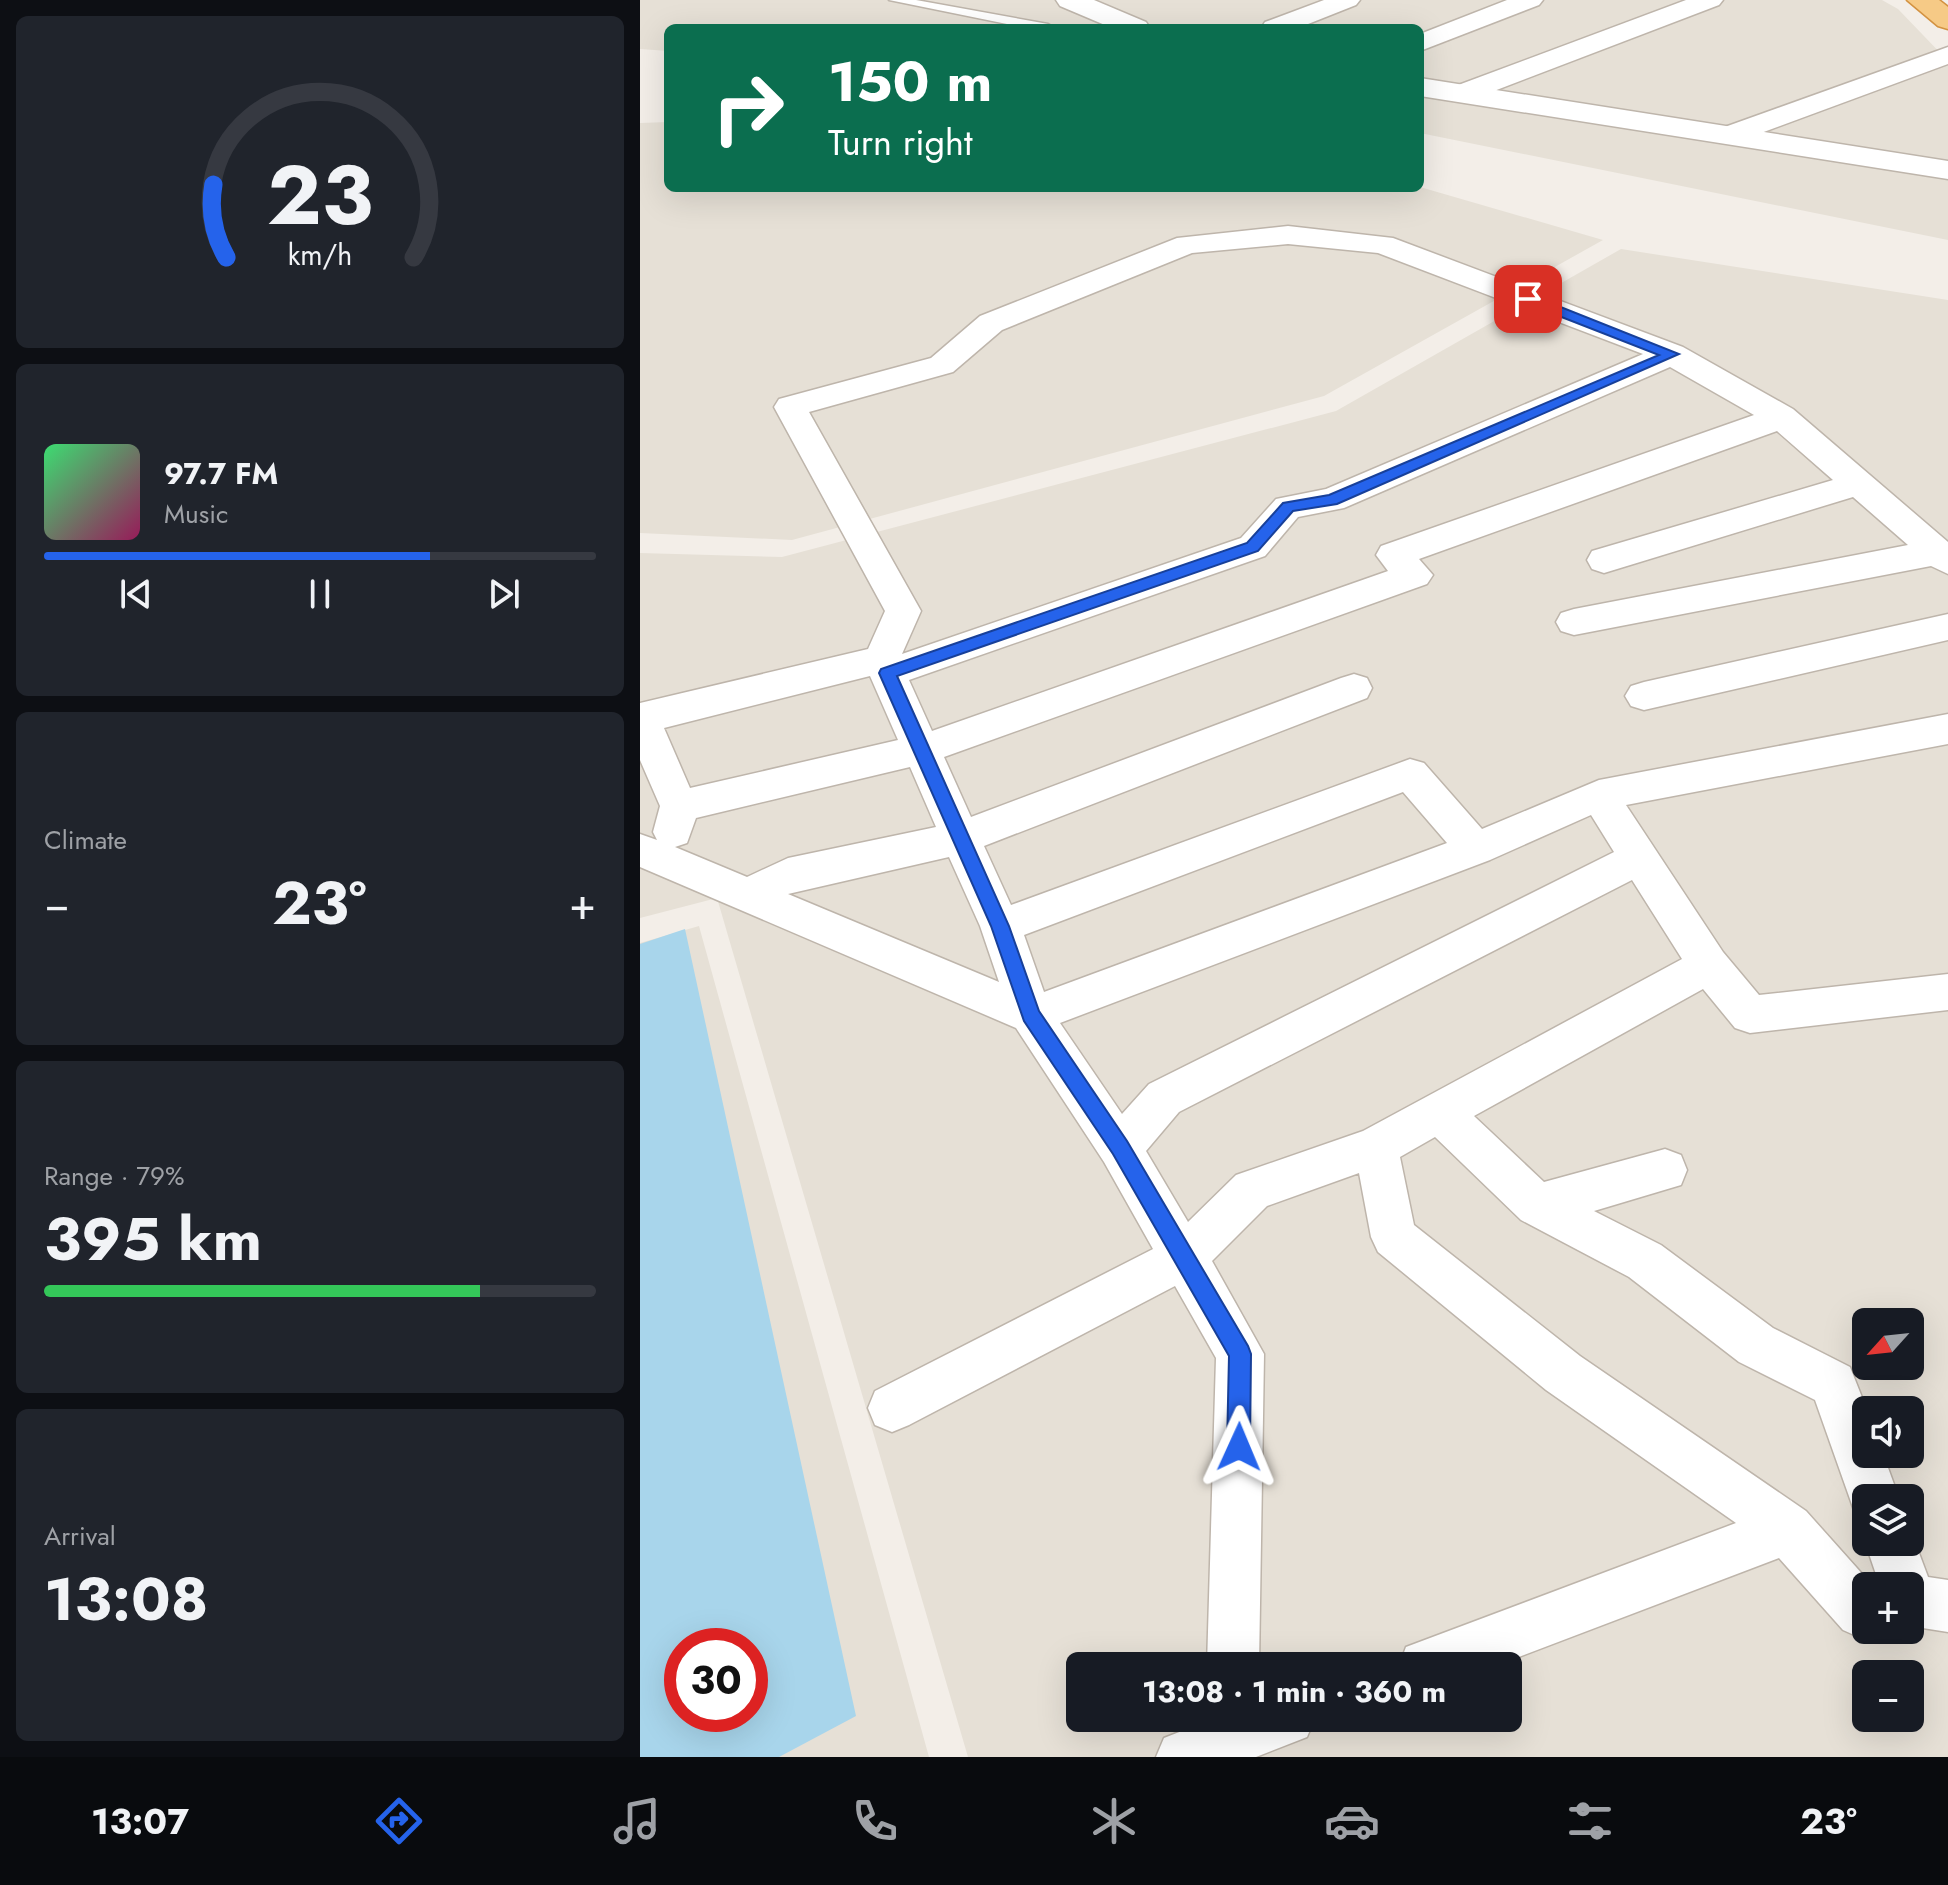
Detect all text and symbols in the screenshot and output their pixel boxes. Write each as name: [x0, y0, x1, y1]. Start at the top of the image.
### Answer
text: 150 m: [828, 41, 992, 122]
icon: right: [696, 56, 800, 160]
text: Turn right: [828, 116, 973, 168]
text: 23: [267, 135, 373, 255]
text: km/h: [288, 234, 352, 276]
pin: [1494, 265, 1562, 333]
icon: arrive: [1506, 277, 1550, 321]
text: 97.7 FM: [164, 452, 278, 495]
text: Music: [164, 495, 228, 533]
icon: previous: [114, 572, 158, 616]
icon: pause: [298, 572, 342, 616]
icon: next: [482, 572, 526, 616]
text: Climate: [44, 821, 127, 859]
text: 23°: [272, 860, 367, 947]
text: −: [44, 872, 70, 936]
text: +: [569, 872, 596, 936]
text: Range · 79%: [44, 1157, 184, 1195]
text: 395 km: [44, 1196, 262, 1283]
north arrow: [1852, 1308, 1924, 1380]
map controls: [1852, 1308, 1924, 1732]
button: sound: [1852, 1396, 1924, 1468]
position arrow: [1197, 1405, 1281, 1489]
button: layers: [1852, 1484, 1924, 1556]
text: Arrival: [44, 1517, 116, 1555]
text: 13:08: [44, 1556, 208, 1643]
button: +: [1852, 1572, 1924, 1644]
speed limit sign: 30: [664, 1628, 768, 1732]
button: −: [1852, 1660, 1924, 1732]
text: 13:08 · 1 min · 360 m: [1142, 1670, 1446, 1713]
icon: directions: [371, 1793, 427, 1849]
icon: music: [609, 1793, 665, 1849]
icon: phone: [847, 1793, 903, 1849]
icon: climate: [1086, 1793, 1142, 1849]
icon: car: [1324, 1793, 1380, 1849]
icon: filters: [1562, 1793, 1618, 1849]
text: 13:07: [91, 1795, 189, 1847]
text: 23°: [1800, 1795, 1857, 1847]

